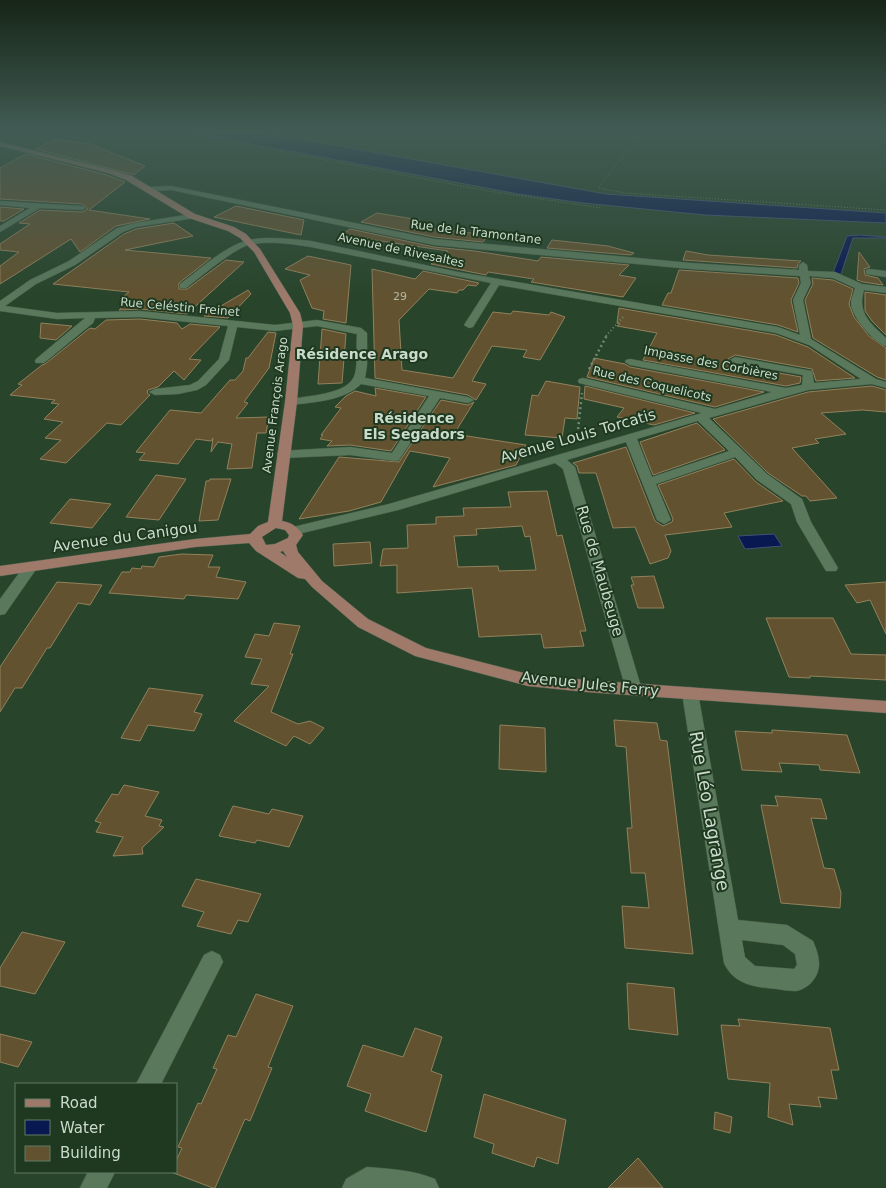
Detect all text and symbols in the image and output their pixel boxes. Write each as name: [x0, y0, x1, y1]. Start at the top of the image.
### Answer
street label: Rue de la Tramontane: [410, 217, 542, 247]
street label: Avenue de Rivesaltes: [337, 230, 465, 270]
house number: 29: [393, 290, 407, 303]
street label: Rue Celéstin Freinet: [120, 295, 241, 319]
street label: Avenue François Arago: [260, 336, 290, 474]
street label: Impasse des Corbières: [643, 343, 779, 383]
district label: Résidence Arago: [296, 346, 429, 362]
street label: Rue des Coquelicots: [591, 364, 713, 404]
street label: Avenue Louis Torcatis: [498, 405, 658, 467]
district label: Résidence Els Segadors: [363, 410, 465, 442]
street label: Rue de Maubeuge: [573, 503, 627, 639]
street label: Avenue du Canigou: [52, 518, 198, 556]
street label: Avenue Jules Ferry: [520, 668, 660, 700]
street label: Rue Léo Lagrange: [686, 729, 734, 893]
legend: [15, 1083, 178, 1173]
text: Road: [60, 1094, 98, 1112]
text: Water: [60, 1119, 105, 1137]
text: Building: [60, 1144, 121, 1162]

